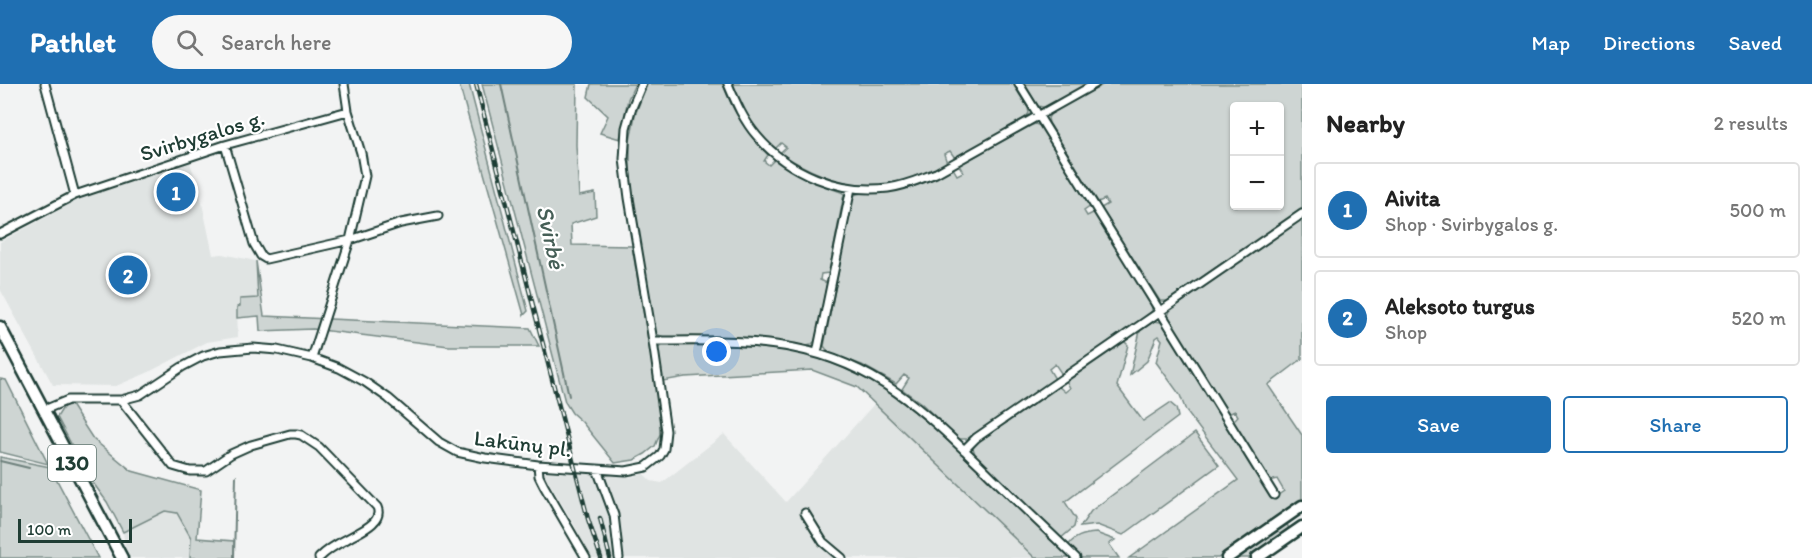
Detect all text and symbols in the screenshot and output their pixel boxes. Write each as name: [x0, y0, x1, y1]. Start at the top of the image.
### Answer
search box: [152, 15, 572, 69]
text: Pathlet: [30, 25, 116, 59]
icon: search: [173, 26, 206, 59]
text: Search here: [221, 29, 331, 56]
text: Map: [1532, 30, 1570, 55]
text: Directions: [1603, 30, 1695, 55]
text: Saved: [1728, 30, 1782, 55]
map controls: [1230, 102, 1284, 210]
button: +: [1230, 102, 1284, 156]
street label: Svirbygalos g.: [137, 104, 268, 167]
text: Nearby: [1326, 107, 1405, 139]
text: 2 results: [1714, 111, 1788, 135]
button: −: [1230, 156, 1284, 210]
pin: 1: [156, 170, 195, 214]
text: Aivita: [1385, 185, 1440, 212]
text: 1: [1343, 198, 1352, 222]
text: 500 m: [1730, 198, 1786, 222]
water label: Svirbė: [531, 203, 573, 273]
text: Shop · Svirbygalos g.: [1385, 212, 1558, 236]
pin: 2: [108, 252, 148, 297]
text: Aleksoto turgus: [1385, 293, 1535, 320]
text: 2: [1342, 306, 1353, 330]
text: 520 m: [1731, 306, 1786, 330]
text: Shop: [1385, 320, 1427, 344]
your location: [702, 337, 731, 366]
button: Save: [1326, 396, 1551, 453]
button: Share: [1563, 396, 1788, 453]
street label: Lakūnų pl.: [473, 424, 573, 463]
road number: 130: [48, 445, 96, 481]
scale bar: [18, 516, 132, 544]
text: 100 m: [27, 520, 71, 539]

